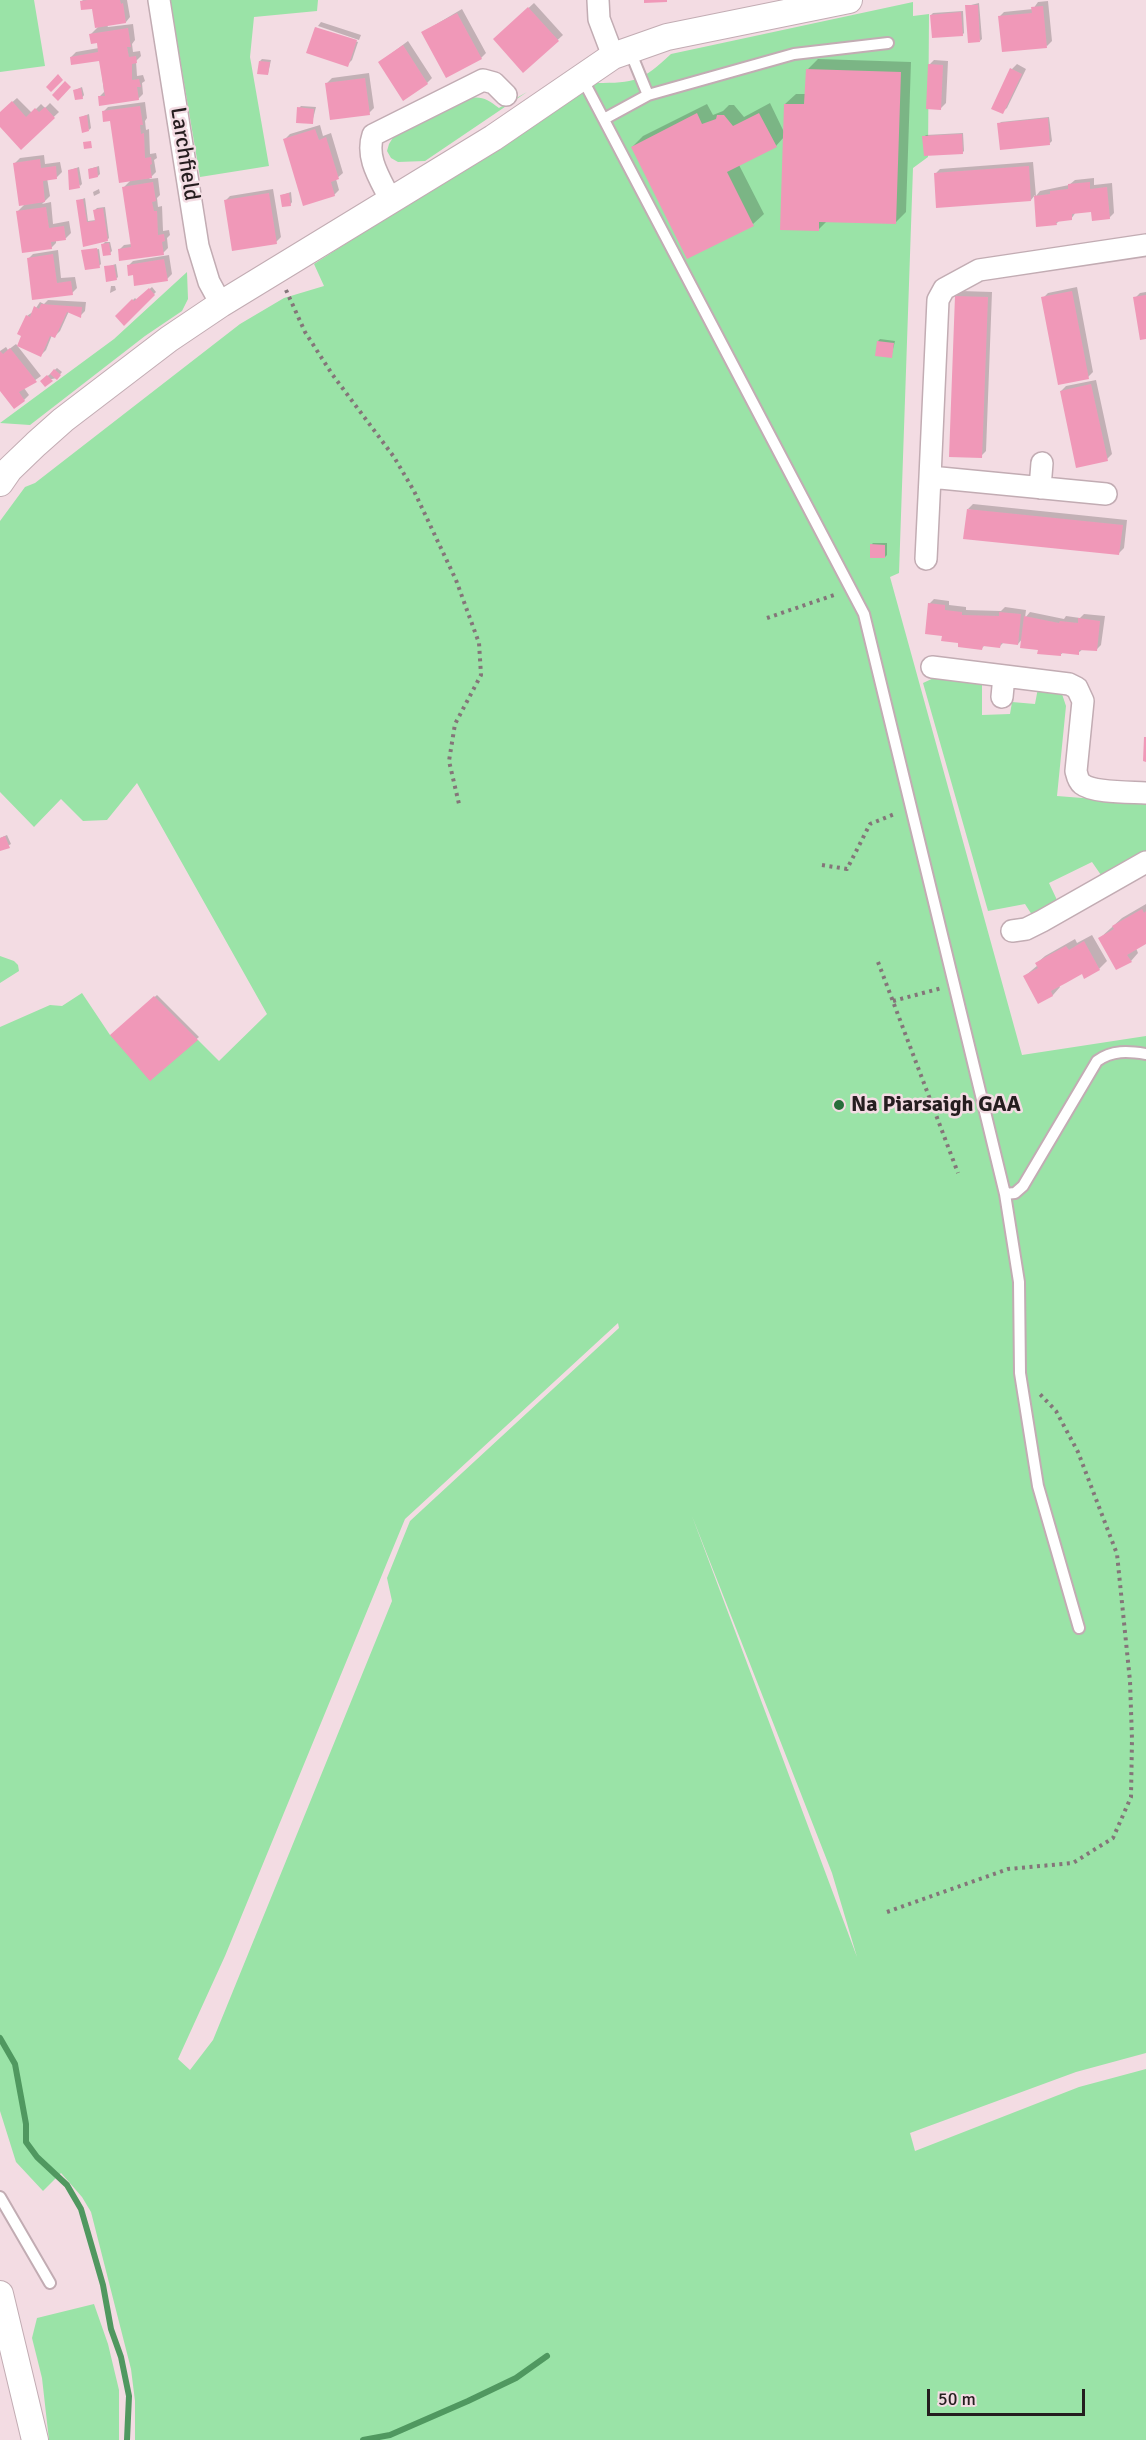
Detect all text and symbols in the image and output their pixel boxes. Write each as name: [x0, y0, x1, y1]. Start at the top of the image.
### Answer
street label: Larchfield: [164, 105, 204, 203]
place label: Na Piarsaigh GAA: [851, 1092, 1021, 1118]
marker: Na Piarsaigh GAA: [832, 1098, 846, 1112]
scale bar: [930, 2377, 1088, 2415]
text: 50 m: [938, 2388, 976, 2410]

